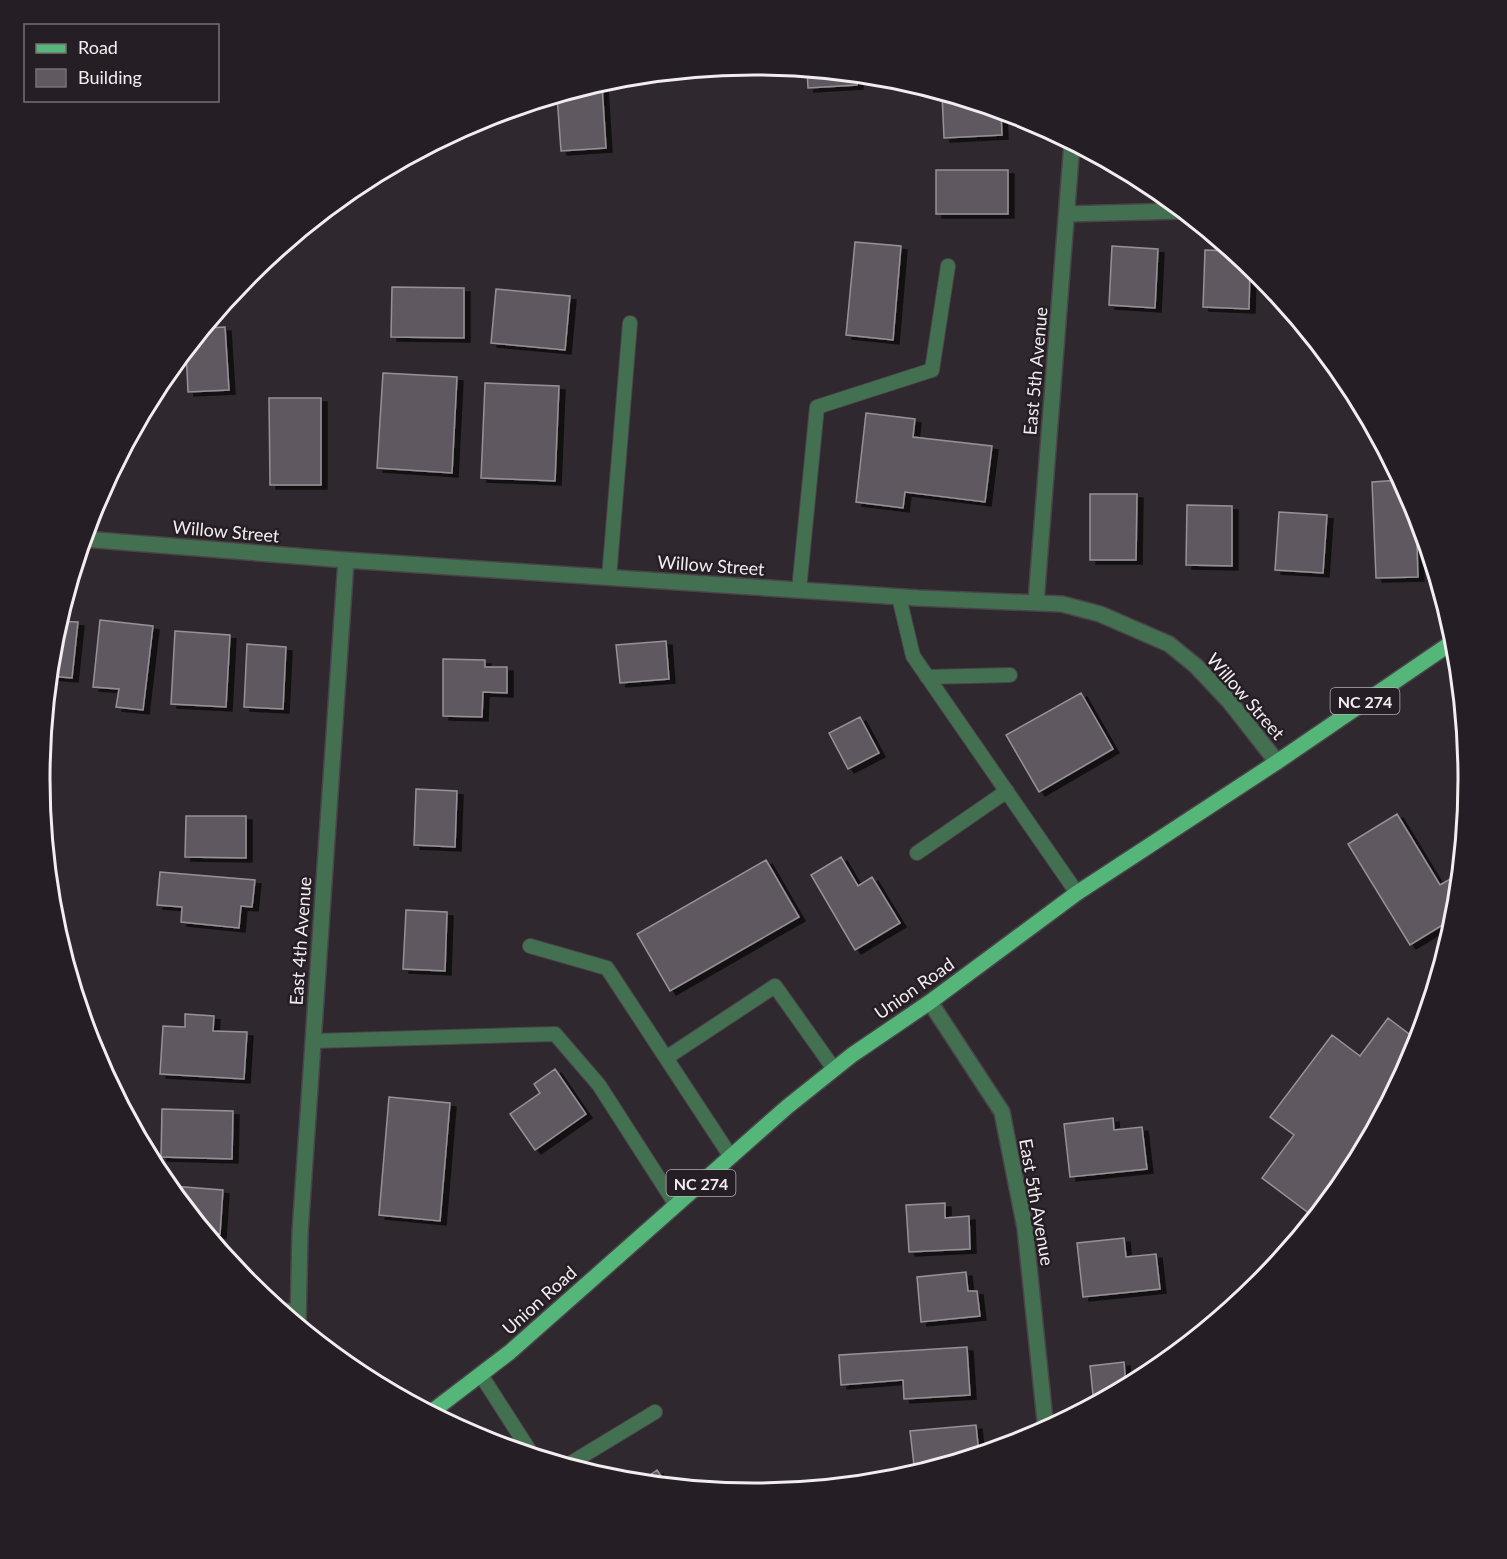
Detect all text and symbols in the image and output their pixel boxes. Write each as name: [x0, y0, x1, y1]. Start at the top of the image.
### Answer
legend: [24, 24, 219, 102]
text: Road: [78, 36, 118, 58]
text: Building: [78, 66, 142, 88]
street label: East 5th Avenue: [1018, 306, 1052, 436]
street label: Willow Street: [172, 515, 281, 547]
street label: Willow Street: [657, 550, 766, 580]
street label: Willow Street: [1203, 648, 1290, 744]
road number: NC 274: [1330, 688, 1400, 714]
street label: East 4th Avenue: [285, 876, 315, 1006]
street label: Union Road: [870, 953, 958, 1023]
street label: East 5th Avenue: [1015, 1137, 1059, 1267]
road number: NC 274: [666, 1170, 736, 1196]
street label: Union Road: [497, 1261, 581, 1339]

